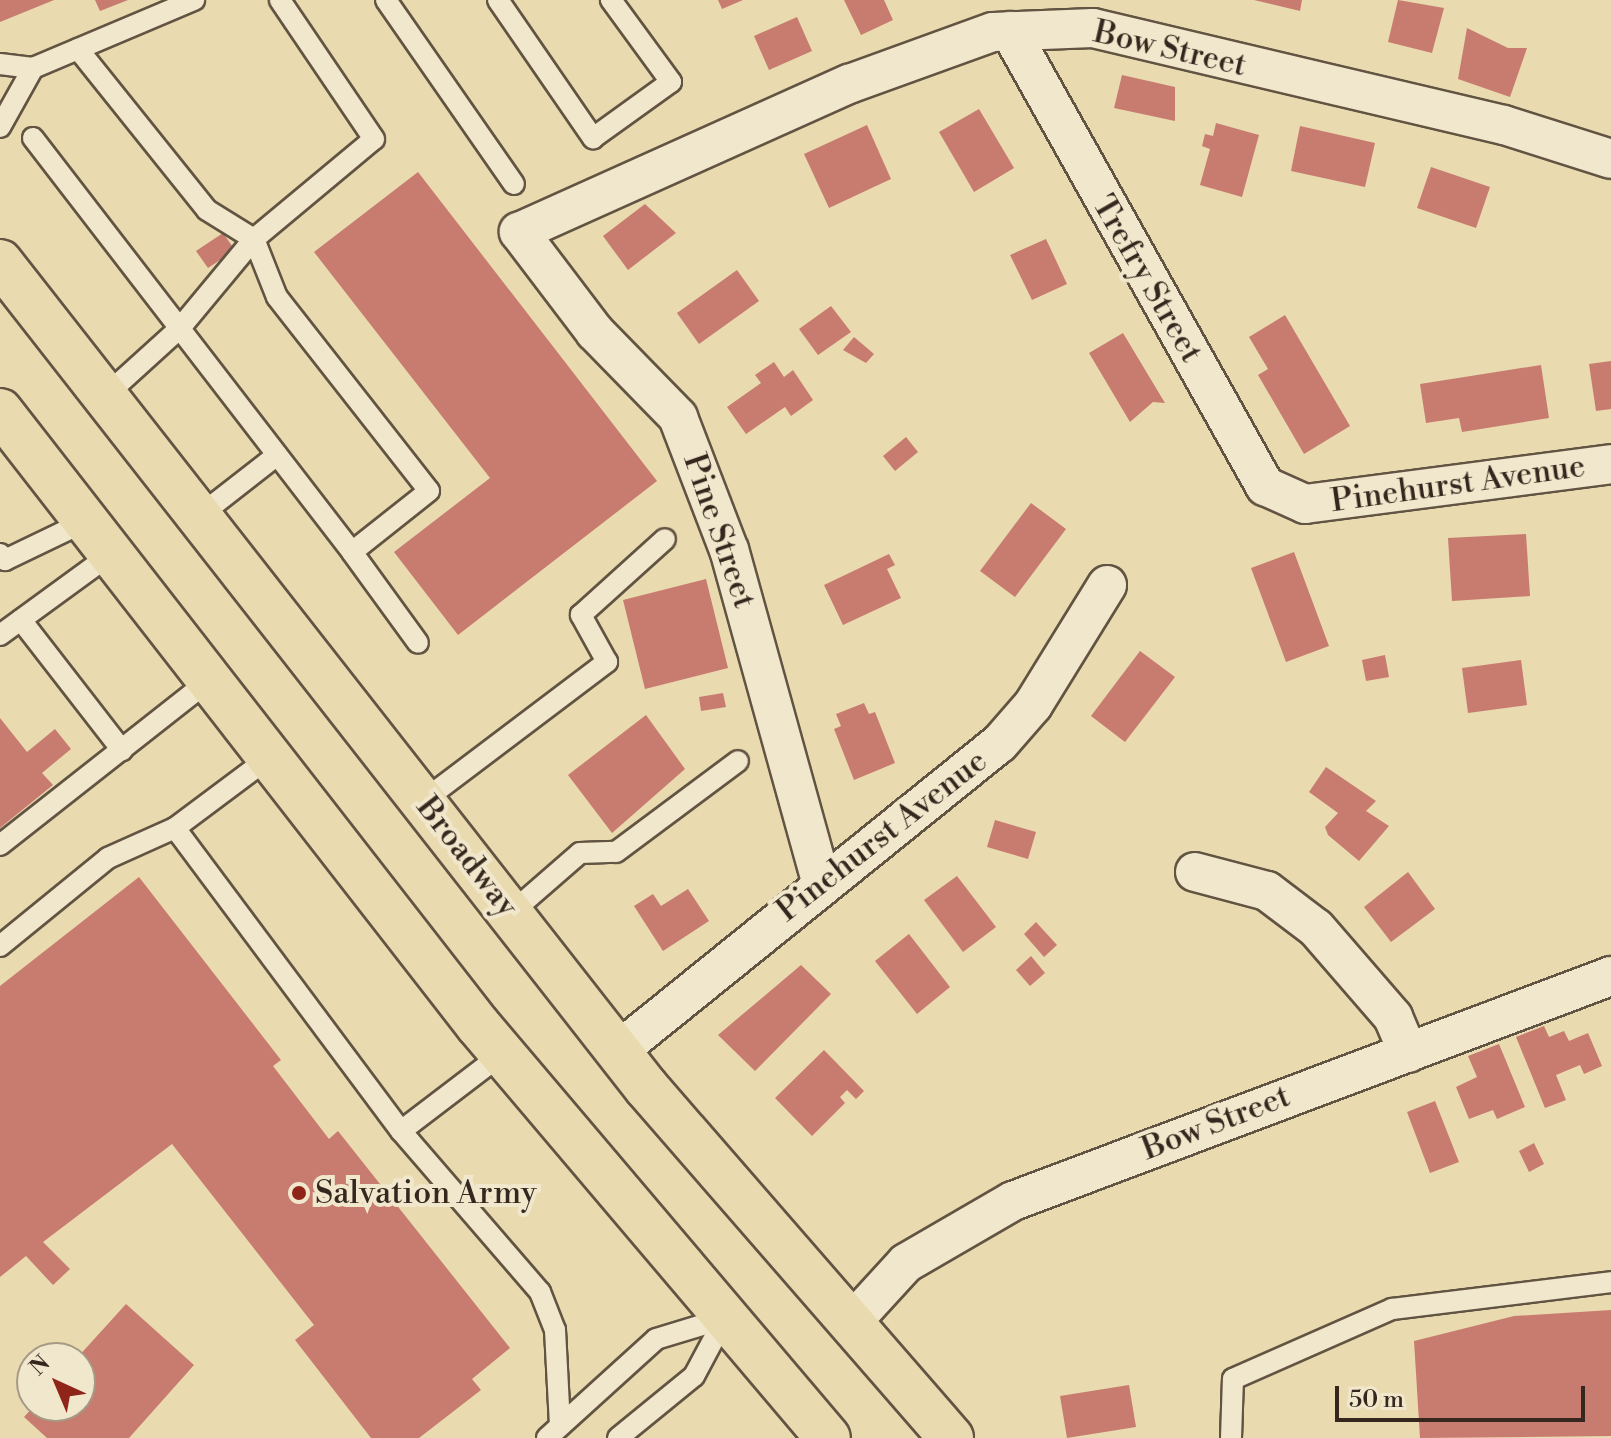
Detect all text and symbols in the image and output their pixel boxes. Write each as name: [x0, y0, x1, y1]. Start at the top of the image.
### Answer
street label: Bow Street: [1090, 13, 1250, 85]
street label: Trefry Street: [1084, 189, 1210, 369]
street label: Pinehurst Avenue: [1328, 447, 1588, 521]
street label: Pine Street: [675, 449, 763, 613]
street label: Pinehurst Avenue: [769, 742, 995, 930]
street label: Broadway: [408, 789, 526, 925]
street label: Bow Street: [1137, 1077, 1295, 1169]
place label: Salvation Army: [315, 1174, 537, 1212]
marker: Salvation Army: [290, 1184, 308, 1202]
north arrow: [16, 1342, 96, 1422]
text: N: [25, 1350, 56, 1382]
scale bar: [1339, 1370, 1589, 1420]
text: 50 m: [1349, 1385, 1404, 1415]

